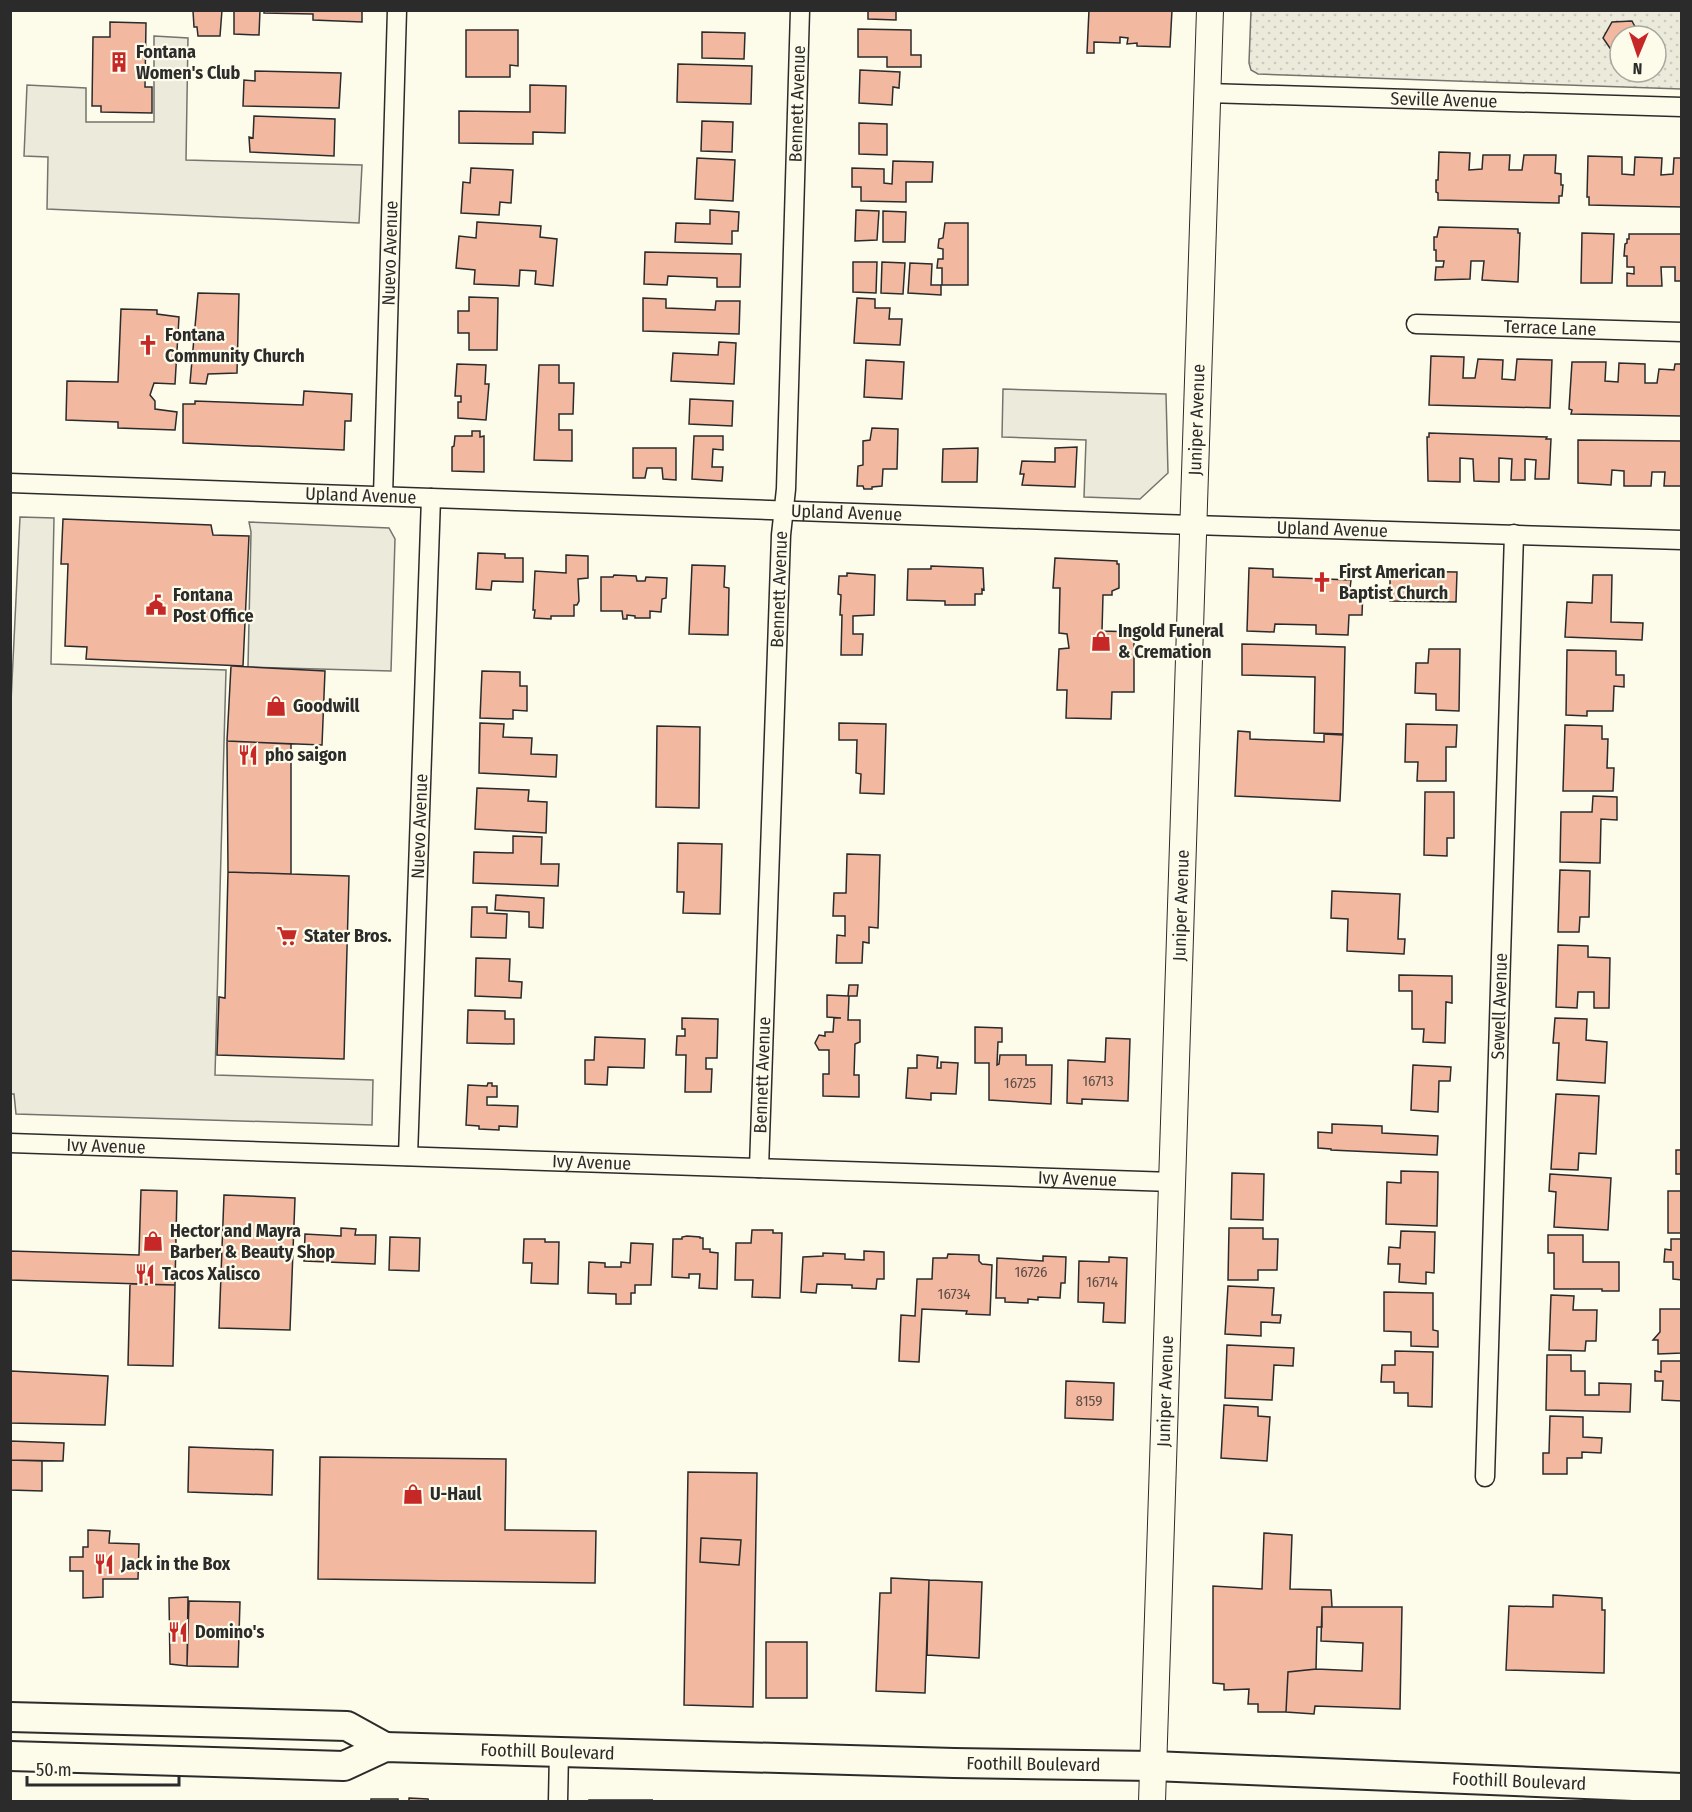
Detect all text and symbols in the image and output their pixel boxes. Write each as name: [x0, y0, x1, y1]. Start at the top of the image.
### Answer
north arrow: [1608, 24, 1668, 84]
place label: Fontana Women's Club: [136, 41, 240, 84]
street label: Bennett Avenue: [785, 45, 810, 163]
building icon: Fontana Women's Club: [107, 50, 131, 74]
text: N: [1632, 59, 1643, 78]
street label: Seville Avenue: [1390, 87, 1498, 113]
street label: Nuevo Avenue: [377, 200, 403, 306]
street label: Terrace Lane: [1503, 316, 1597, 340]
place label: Fontana Community Church: [165, 324, 305, 367]
church icon: Fontana Community Church: [136, 333, 160, 357]
street label: Juniper Avenue: [1184, 364, 1210, 476]
street label: Upland Avenue: [305, 483, 417, 508]
street label: Upland Avenue: [791, 500, 903, 526]
street label: Upland Avenue: [1276, 517, 1388, 542]
street label: Bennett Avenue: [766, 530, 792, 648]
place label: First American Baptist Church: [1339, 561, 1448, 604]
church icon: First American Baptist Church: [1310, 570, 1334, 594]
place label: Fontana Post Office: [173, 584, 254, 627]
public building icon: Fontana Post Office: [144, 593, 168, 617]
place label: Ingold Funeral & Cremation: [1118, 620, 1224, 663]
shop icon: Ingold Funeral & Cremation: [1089, 629, 1113, 653]
shop icon: Goodwill: [264, 694, 288, 718]
place label: Goodwill: [293, 695, 360, 717]
restaurant icon: pho saigon: [236, 743, 260, 767]
place label: pho saigon: [265, 744, 347, 766]
street label: Nuevo Avenue: [407, 773, 432, 879]
street label: Juniper Avenue: [1168, 849, 1194, 962]
supermarket icon: Stater Bros.: [275, 924, 299, 948]
place label: Stater Bros.: [304, 925, 392, 947]
street label: Sewell Avenue: [1487, 953, 1512, 1060]
street label: Bennett Avenue: [749, 1016, 775, 1134]
house number: 16713: [1082, 1072, 1114, 1090]
house number: 16725: [1004, 1074, 1036, 1092]
street label: Ivy Avenue: [66, 1134, 146, 1159]
street label: Ivy Avenue: [552, 1150, 632, 1175]
street label: Ivy Avenue: [1037, 1167, 1117, 1191]
place label: Hector and Mayra Barber & Beauty Shop: [170, 1220, 335, 1263]
shop icon: Hector and Mayra Barber & Beauty Shop: [141, 1229, 165, 1253]
restaurant icon: Tacos Xalisco: [133, 1262, 157, 1286]
place label: Tacos Xalisco: [162, 1263, 261, 1285]
house number: 16726: [1015, 1263, 1047, 1281]
house number: 16714: [1086, 1273, 1118, 1291]
house number: 16734: [938, 1285, 970, 1303]
street label: Juniper Avenue: [1152, 1335, 1178, 1447]
house number: 8159: [1076, 1392, 1102, 1410]
shop icon: U-Haul: [401, 1482, 425, 1506]
place label: U-Haul: [430, 1483, 481, 1505]
restaurant icon: Jack in the Box: [92, 1552, 116, 1576]
place label: Jack in the Box: [120, 1553, 231, 1575]
restaurant icon: Domino's: [166, 1620, 190, 1644]
place label: Domino's: [195, 1621, 264, 1643]
street label: Foothill Boulevard: [480, 1739, 615, 1764]
scale bar: [27, 1749, 178, 1787]
street label: Foothill Boulevard: [966, 1752, 1101, 1776]
text: 50 m: [36, 1759, 72, 1781]
street label: Foothill Boulevard: [1452, 1767, 1587, 1795]

